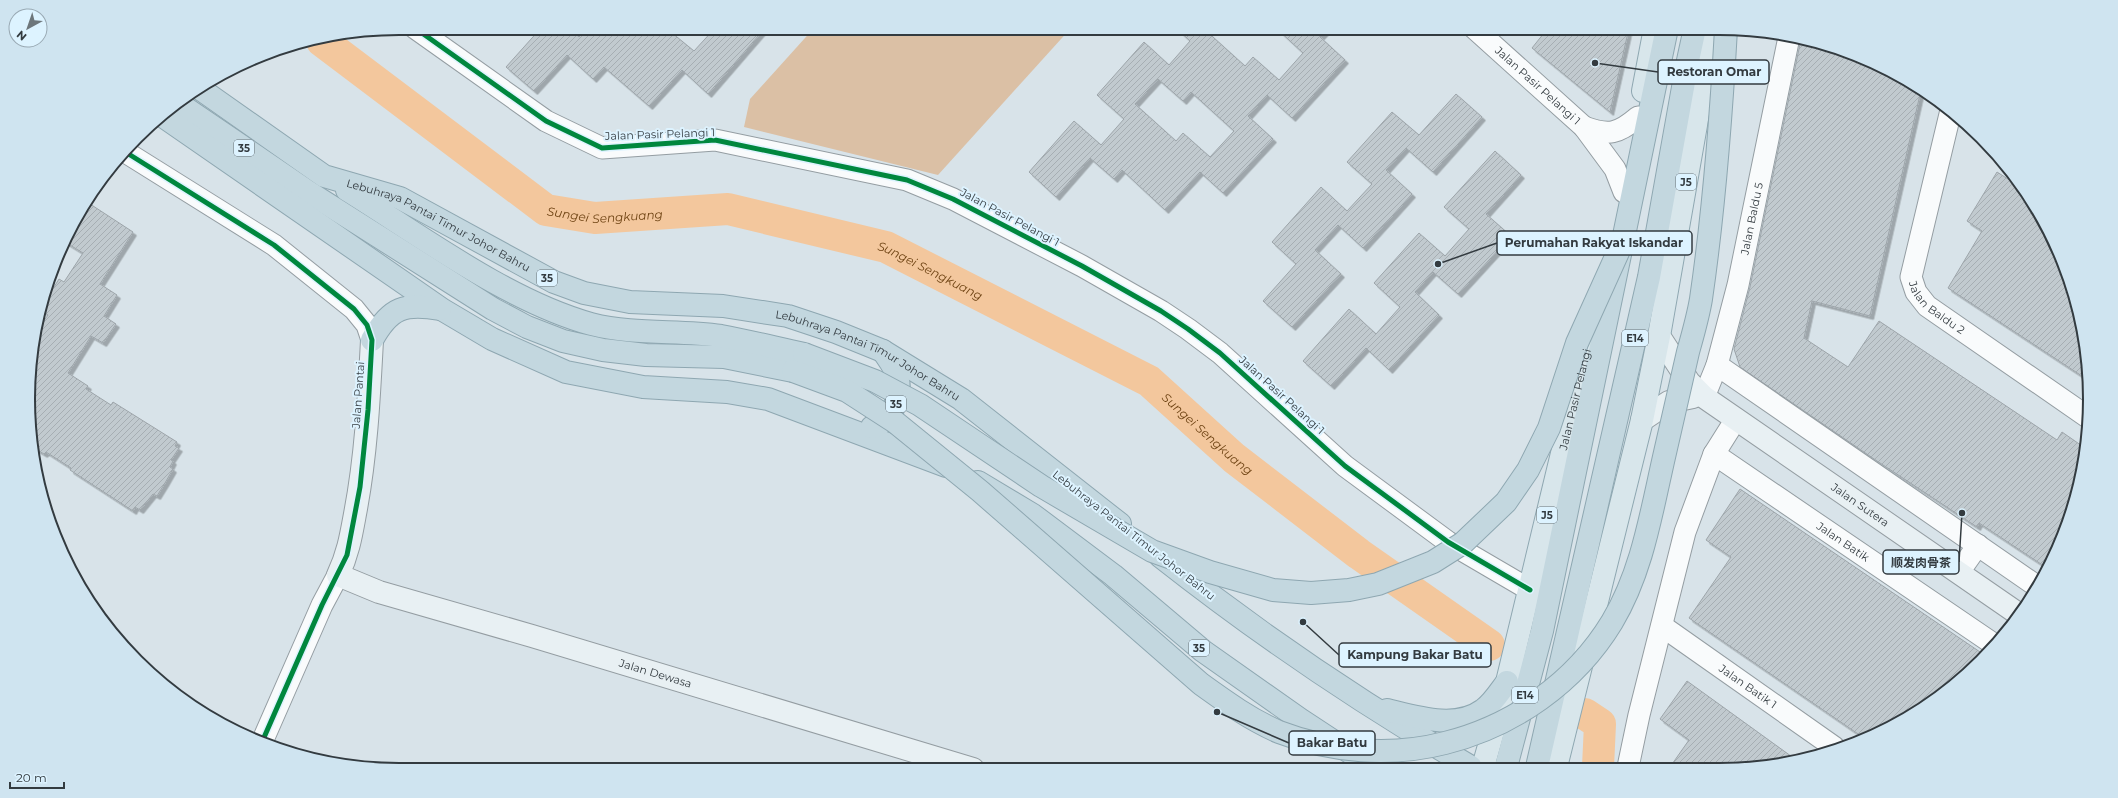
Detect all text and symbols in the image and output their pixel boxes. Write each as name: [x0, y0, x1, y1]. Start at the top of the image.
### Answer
north arrow: [8, 8, 48, 48]
text: N: [14, 27, 29, 44]
street label: Jalan Pasir Pelangi 1: [1491, 43, 1584, 128]
callout: Restoran Omar: [1658, 60, 1769, 84]
text: Restoran Omar: [1667, 64, 1761, 79]
street label: Jalan Pasir Pelangi 1: [604, 125, 715, 143]
road number: 35: [234, 140, 254, 156]
road number: J5: [1676, 174, 1696, 190]
street label: Lebuhraya Pantai Timur Johor Bahru: [345, 176, 533, 275]
street label: Jalan Baldu 5: [1737, 181, 1766, 257]
street label: Jalan Pasir Pelangi 1: [957, 184, 1062, 249]
water label: Sungei Sengkuang: [546, 203, 663, 226]
callout: Perumahan Rakyat Iskandar: [1497, 231, 1692, 255]
text: Perumahan Rakyat Iskandar: [1505, 235, 1683, 250]
water label: Sungei Sengkuang: [876, 238, 986, 303]
road number: 35: [537, 270, 557, 286]
street label: Jalan Baldu 2: [1905, 278, 1968, 337]
street label: Lebuhraya Pantai Timur Johor Bahru: [775, 307, 963, 404]
road number: E14: [1622, 330, 1648, 346]
street label: Jalan Pasir Pelangi: [1556, 347, 1594, 452]
street label: Jalan Pasir Pelangi 1: [1236, 352, 1328, 437]
street label: Jalan Pantai: [349, 361, 367, 430]
water label: Sungei Sengkuang: [1159, 389, 1256, 477]
road number: 35: [886, 396, 906, 412]
street label: Lebuhraya Pantai Timur Johor Bahru: [1050, 467, 1218, 603]
street label: Jalan Sutera: [1828, 479, 1892, 530]
road number: J5: [1537, 507, 1557, 523]
street label: Jalan Batik: [1813, 518, 1872, 565]
callout: 顺发肉骨茶: [1883, 550, 1959, 574]
text: 顺发肉骨茶: [1891, 555, 1951, 570]
road number: 35: [1189, 640, 1209, 656]
callout: Kampung Bakar Batu: [1339, 643, 1491, 667]
text: Kampung Bakar Batu: [1347, 647, 1483, 662]
street label: Jalan Dewasa: [616, 655, 693, 691]
street label: Jalan Batik 1: [1715, 661, 1780, 712]
road number: E14: [1512, 687, 1538, 703]
callout: Bakar Batu: [1289, 731, 1375, 755]
text: Bakar Batu: [1297, 735, 1367, 750]
scale bar: [10, 764, 64, 790]
text: 20 m: [16, 770, 47, 785]

